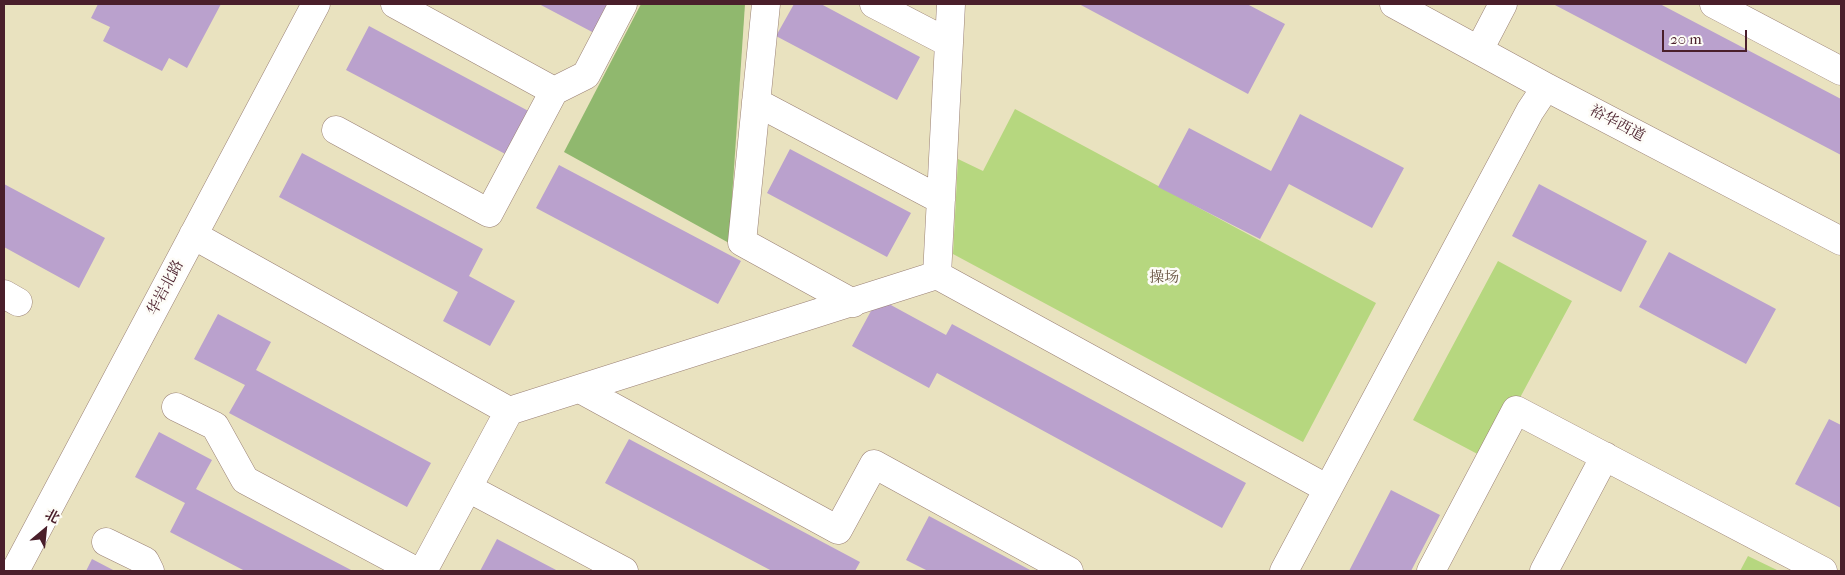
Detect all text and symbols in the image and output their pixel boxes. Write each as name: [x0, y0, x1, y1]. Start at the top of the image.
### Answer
scale bar: [1665, 20, 1750, 52]
text: 20 m: [1670, 30, 1702, 48]
street label: 裕华西道: [1586, 102, 1648, 146]
street label: 华岩北路: [144, 257, 188, 319]
park label: 操场: [1149, 269, 1179, 287]
north arrow: [20, 505, 70, 555]
text: 北: [42, 506, 62, 527]

